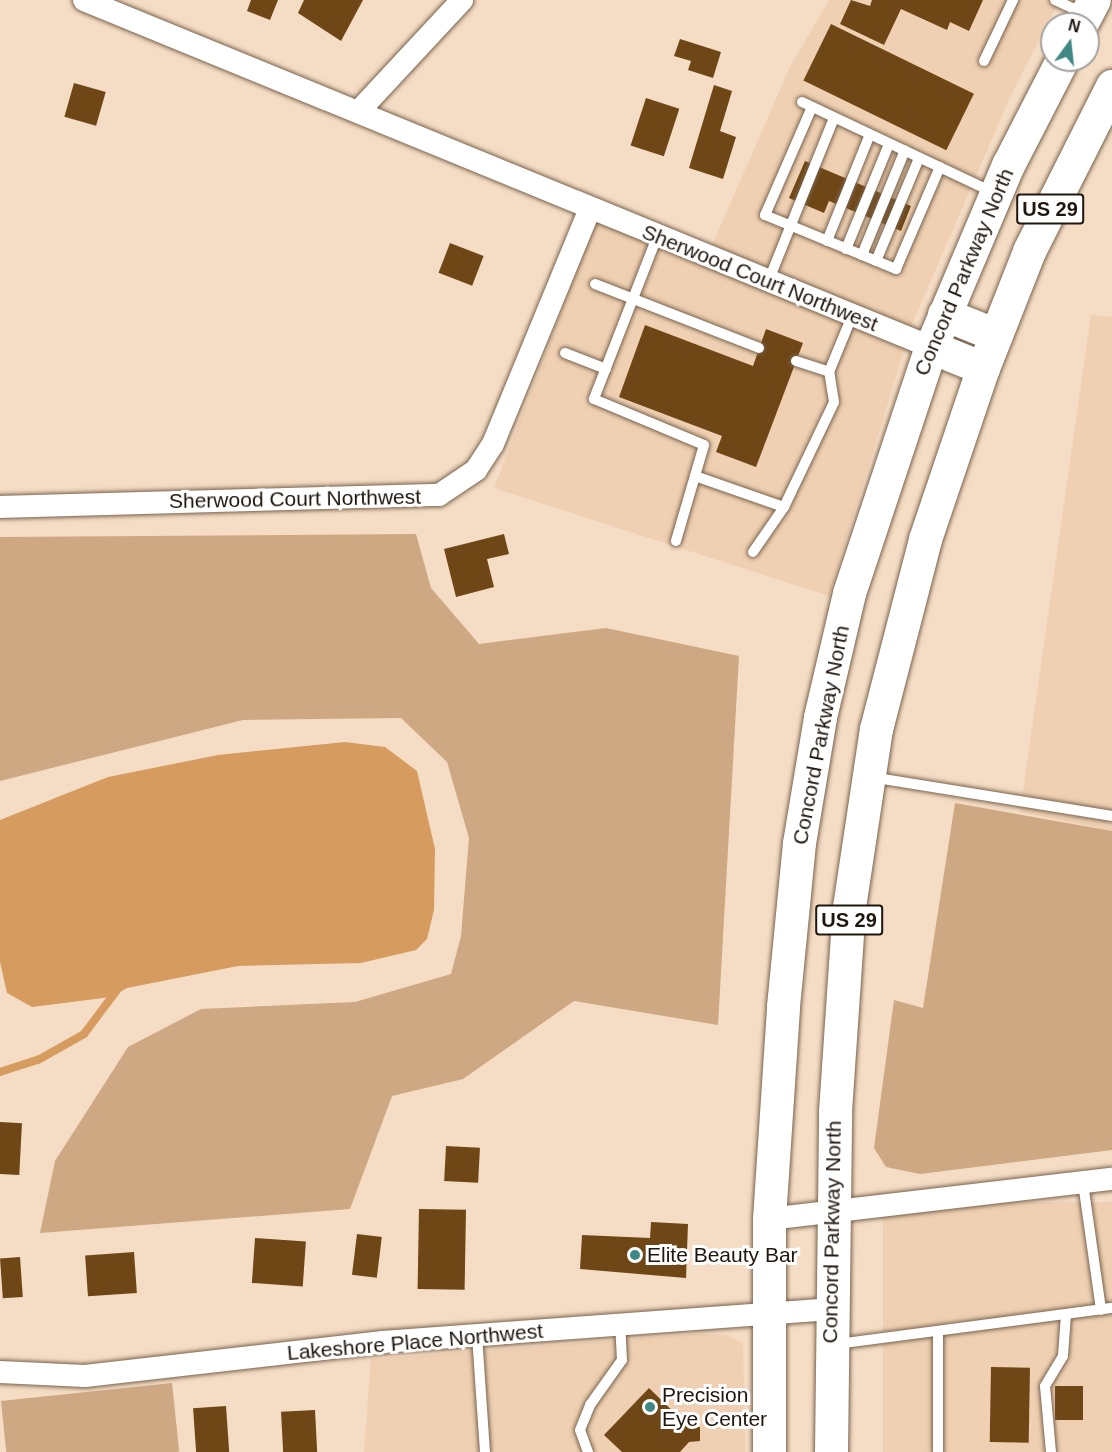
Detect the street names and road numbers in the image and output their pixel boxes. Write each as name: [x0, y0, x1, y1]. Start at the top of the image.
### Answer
street label: Concord Parkway North: [909, 164, 1019, 380]
road number: US 29: [1016, 192, 1084, 226]
street label: Sherwood Court Northwest: [638, 219, 882, 337]
street label: Sherwood Court Northwest: [169, 484, 421, 514]
street label: Concord Parkway North: [787, 623, 855, 847]
road number: US 29: [814, 903, 884, 937]
street label: Concord Parkway North: [817, 1120, 847, 1344]
street label: Lakeshore Place Northwest: [286, 1318, 544, 1366]

